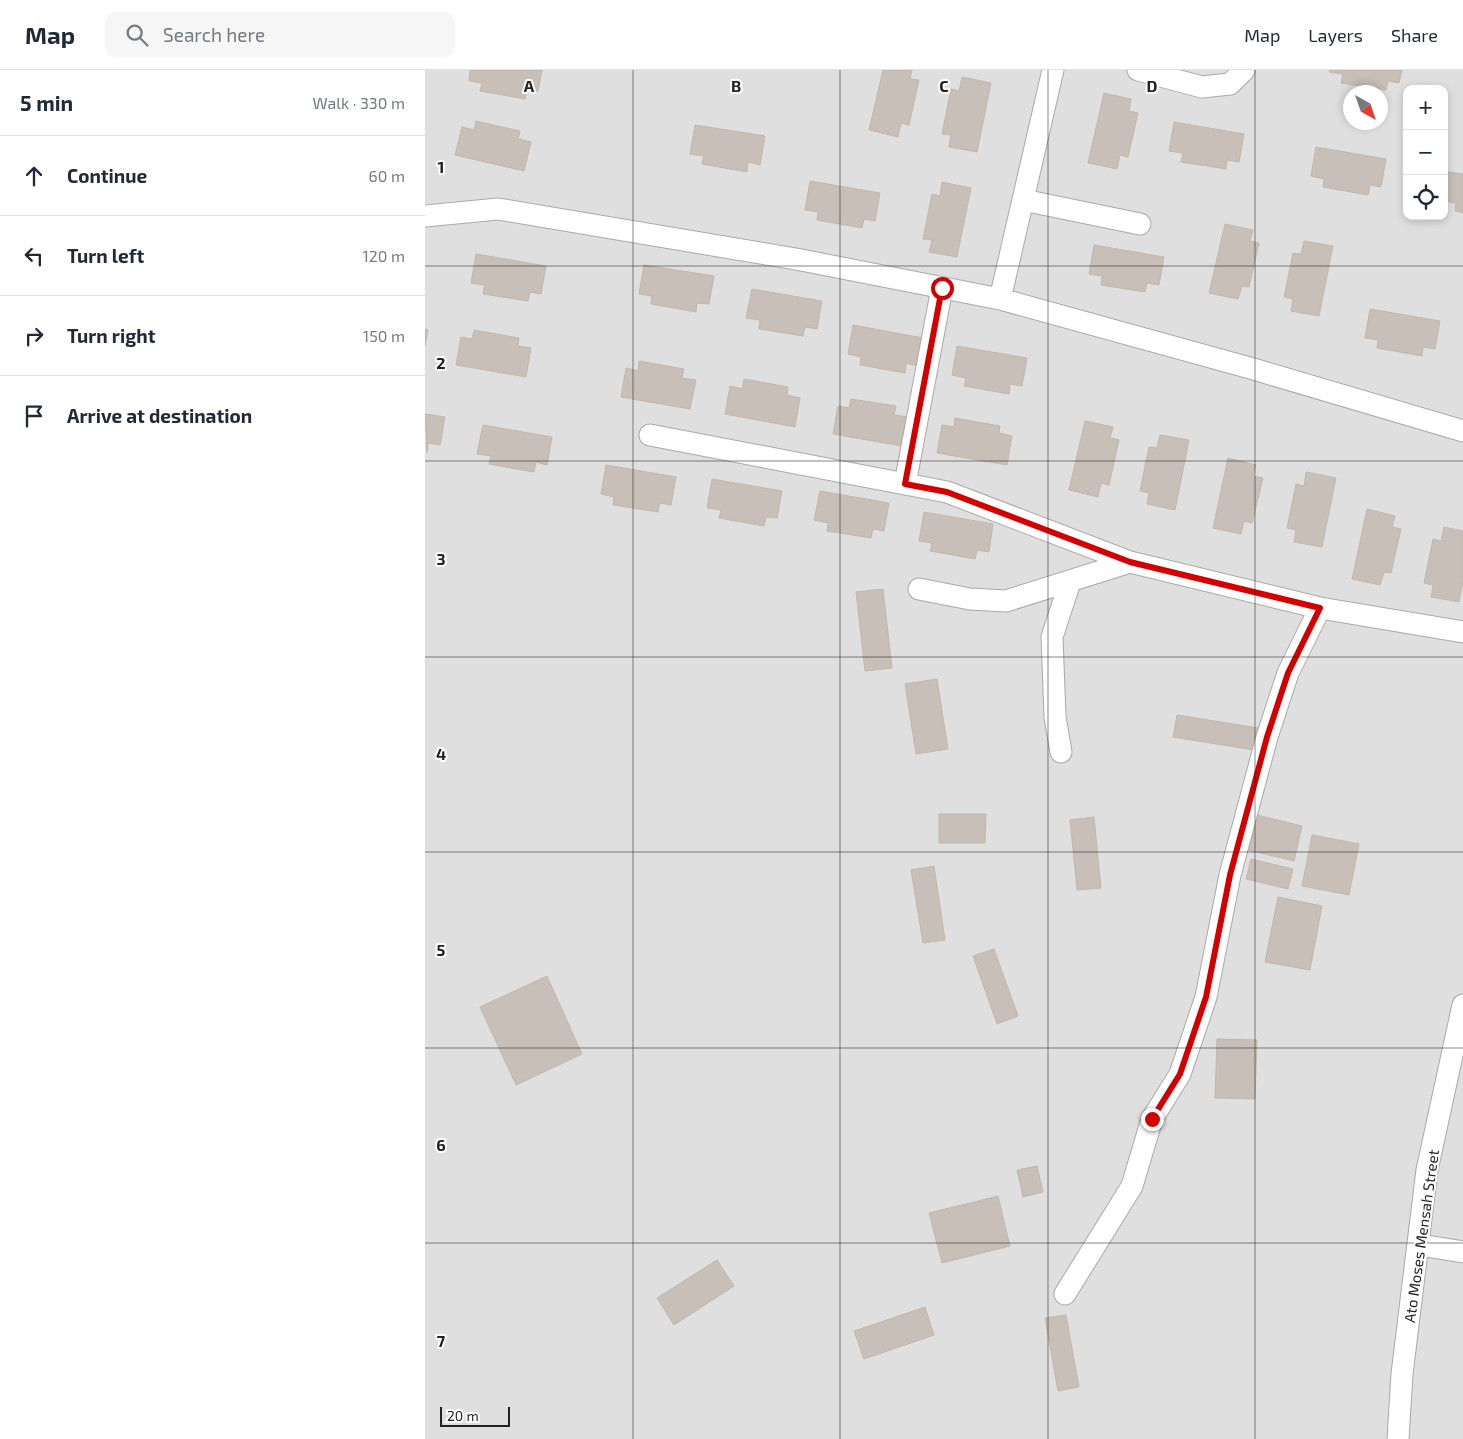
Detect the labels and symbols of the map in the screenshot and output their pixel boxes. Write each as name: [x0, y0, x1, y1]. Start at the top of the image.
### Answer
text: A: [524, 76, 535, 95]
text: B: [731, 76, 741, 95]
text: C: [939, 76, 949, 95]
text: D: [1147, 76, 1158, 95]
north arrow: [1343, 85, 1388, 130]
text: 1: [438, 157, 444, 176]
route start: [931, 277, 954, 300]
text: 2: [436, 353, 446, 372]
text: 3: [436, 549, 446, 568]
text: 4: [436, 744, 446, 763]
text: 5: [437, 940, 446, 959]
route end: [1141, 1108, 1164, 1131]
text: 6: [436, 1135, 446, 1154]
street label: Ato Moses Mensah Street: [1400, 1148, 1442, 1324]
text: 7: [437, 1331, 446, 1350]
scale bar: [440, 1404, 510, 1427]

